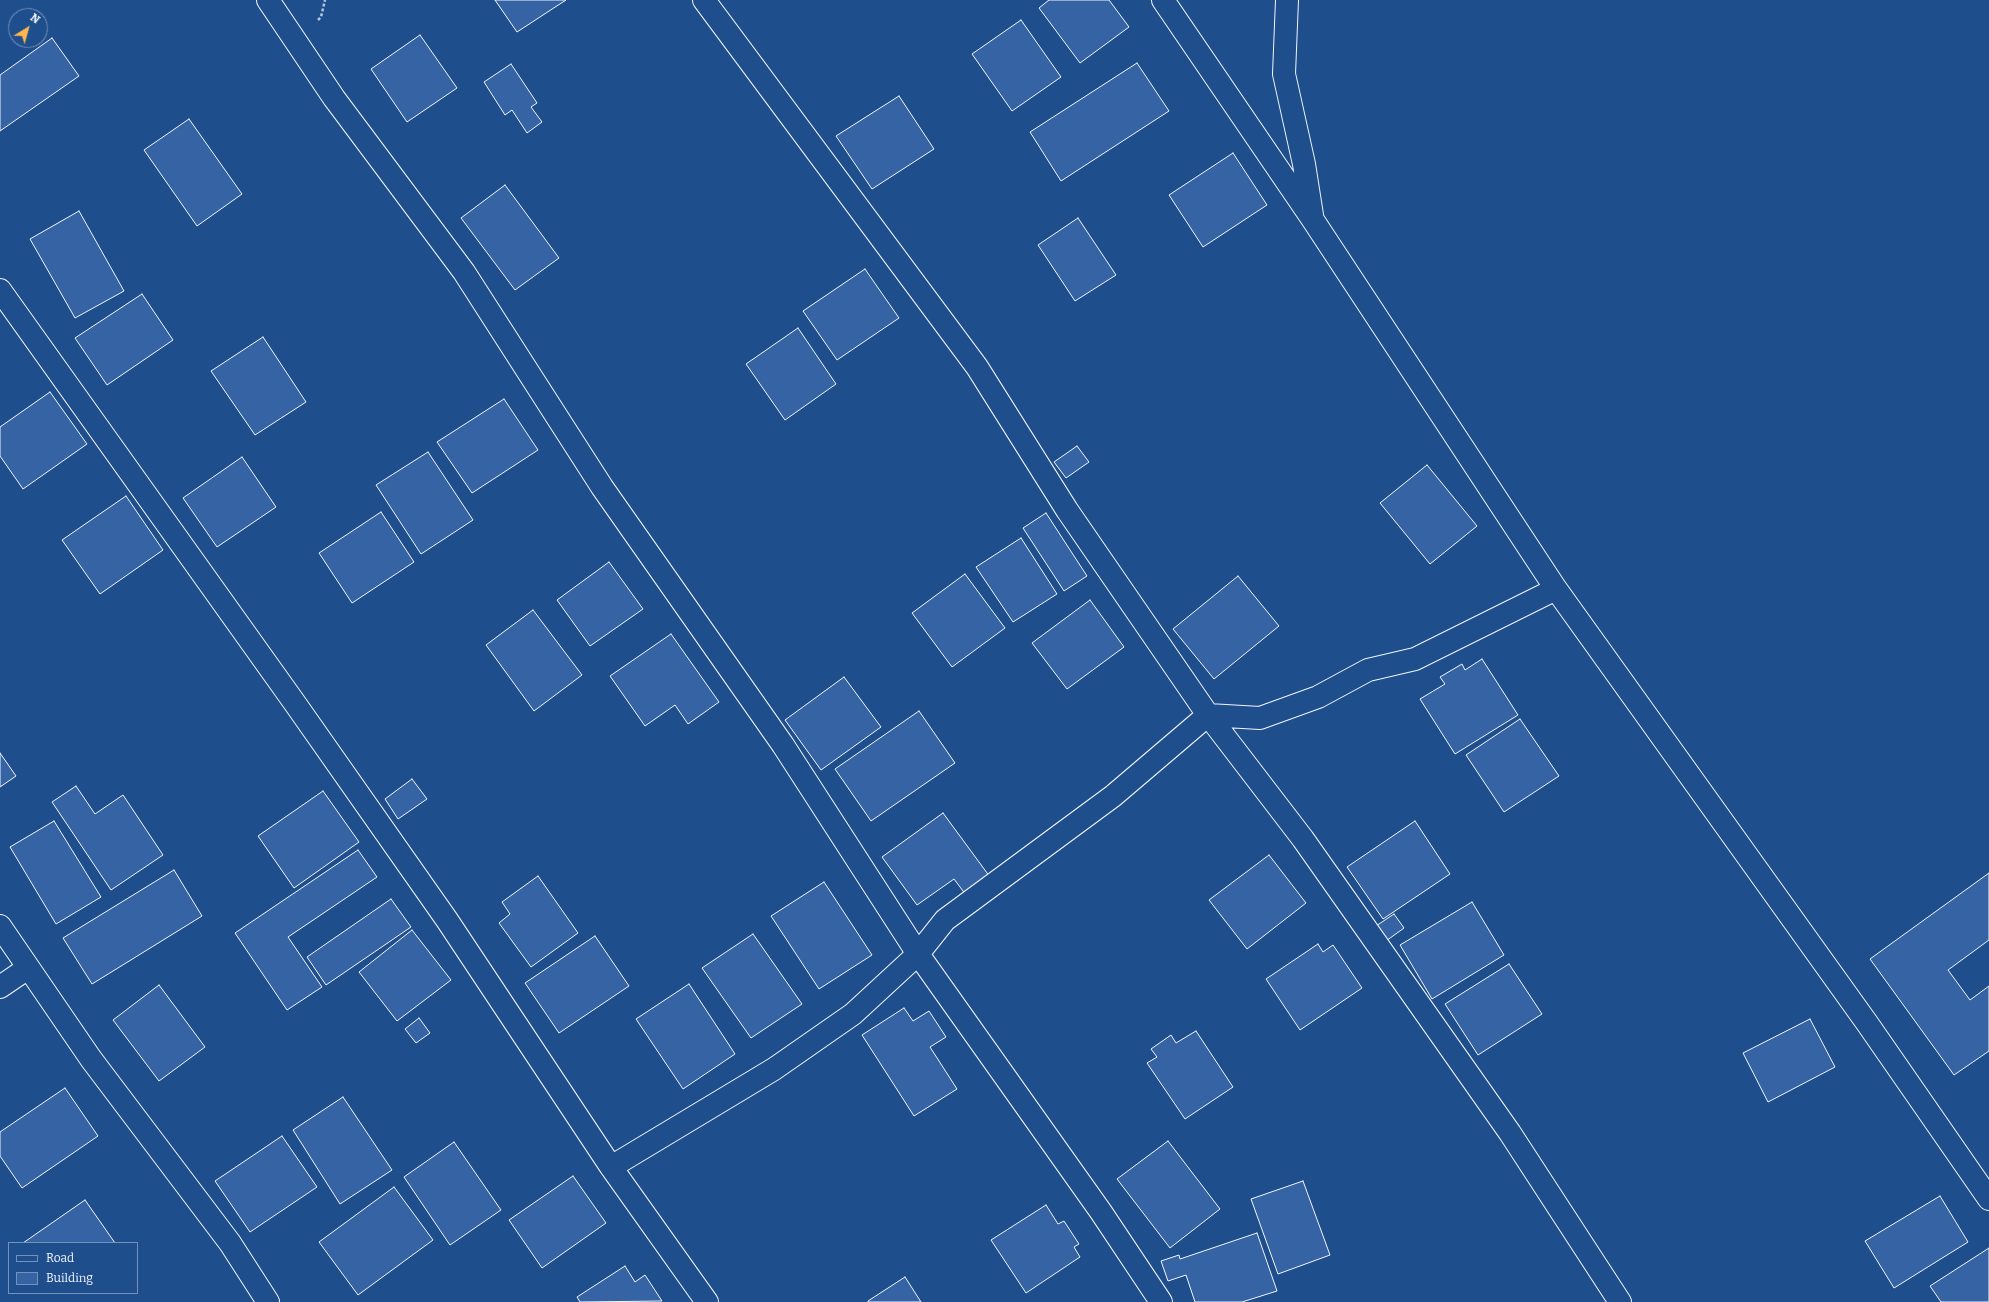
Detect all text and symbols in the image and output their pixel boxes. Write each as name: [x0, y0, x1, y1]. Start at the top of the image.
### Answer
north arrow: [8, 8, 48, 48]
text: N: [28, 11, 42, 27]
legend: [8, 1242, 138, 1294]
text: Road: [46, 1251, 74, 1265]
text: Building: [46, 1271, 93, 1285]

